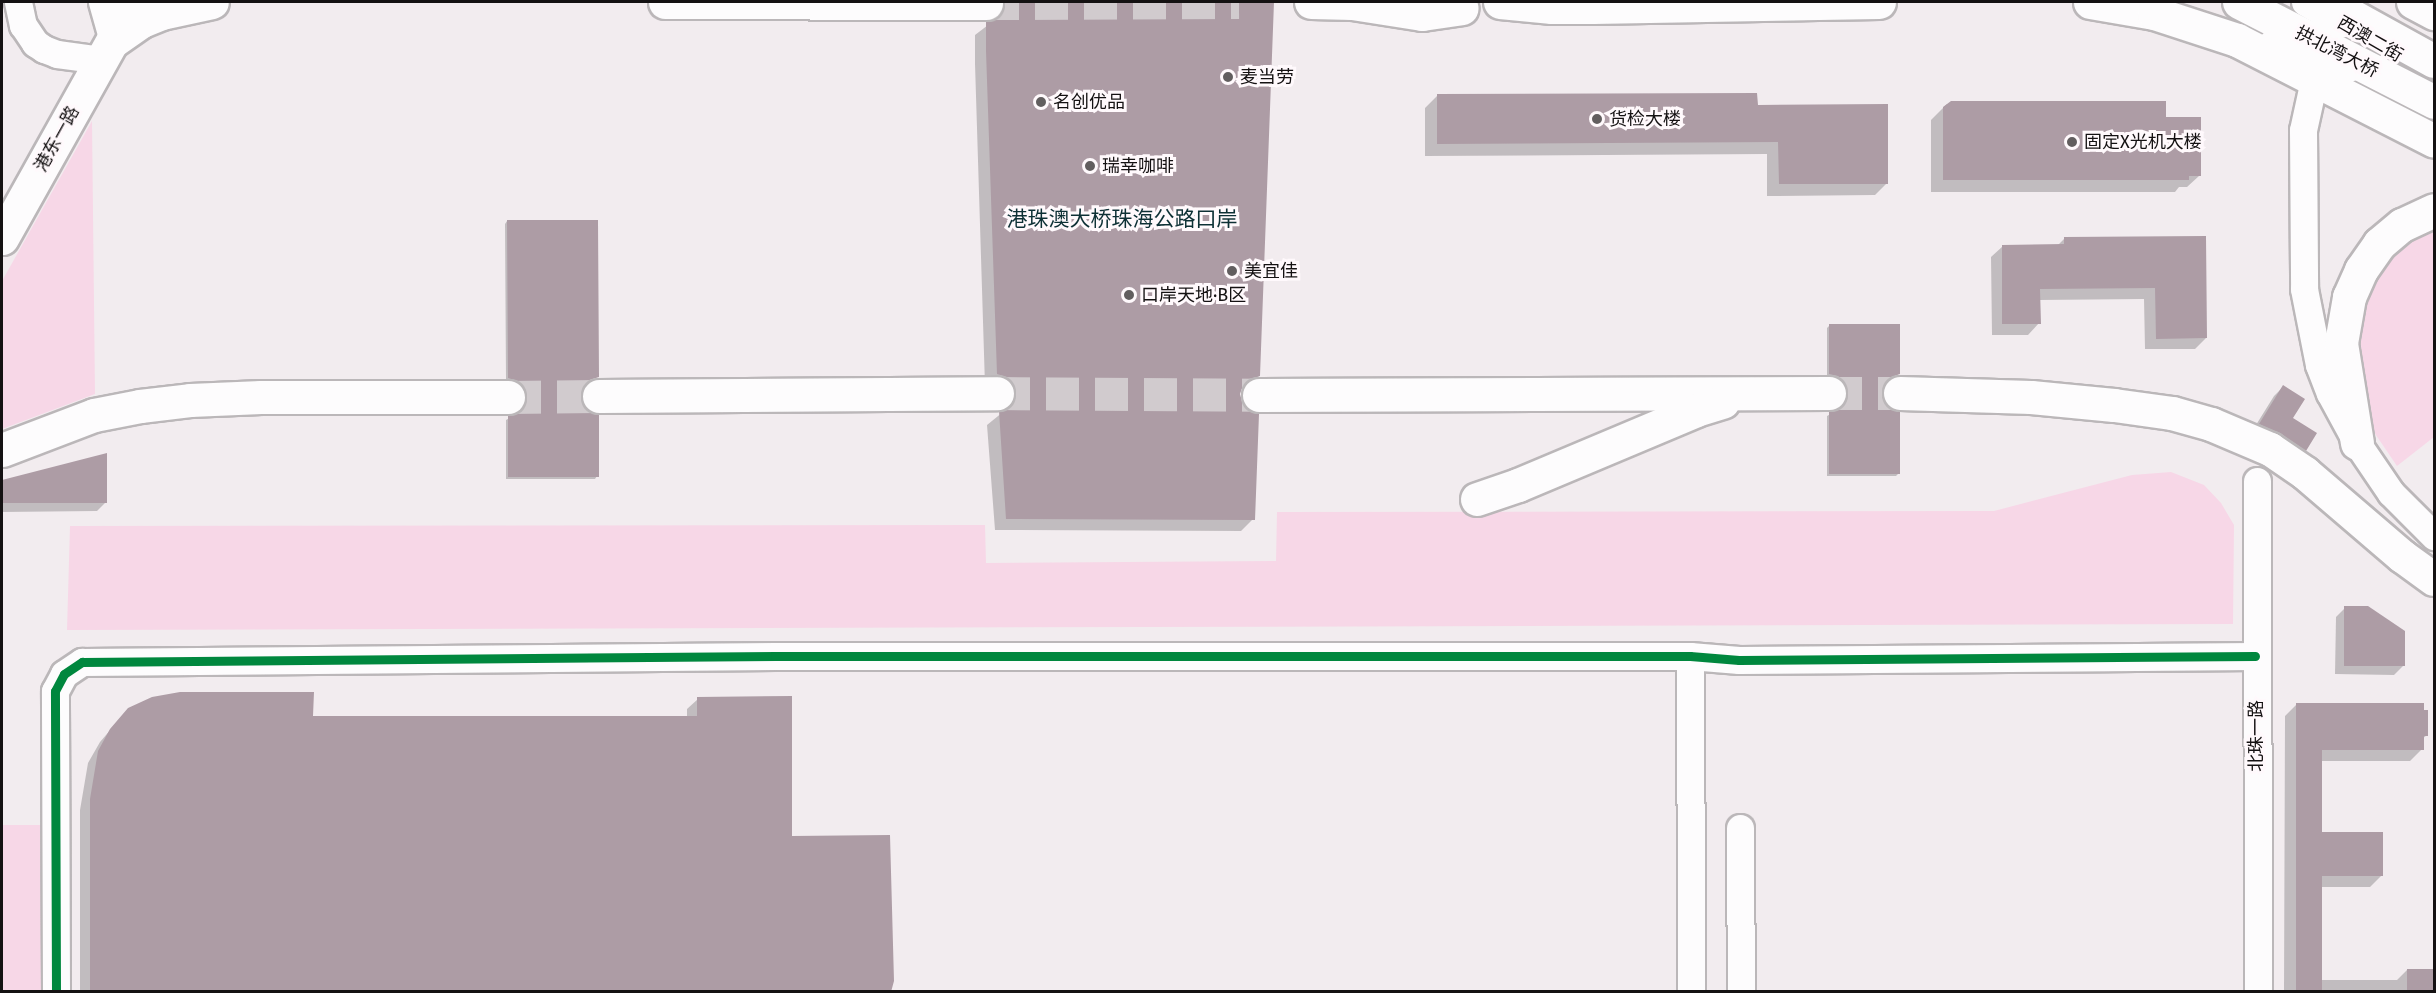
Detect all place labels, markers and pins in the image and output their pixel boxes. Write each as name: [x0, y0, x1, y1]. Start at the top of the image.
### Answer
place label: 麦当劳: [1240, 66, 1294, 88]
marker: 麦当劳: [1221, 70, 1235, 84]
place label: 名创优品: [1053, 91, 1125, 113]
marker: 名创优品: [1034, 95, 1048, 109]
place label: 货检大楼: [1609, 108, 1681, 130]
marker: 货检大楼: [1590, 112, 1604, 126]
place label: 固定X光机大楼: [2084, 131, 2202, 153]
marker: 固定X光机大楼: [2065, 135, 2079, 149]
place label: 瑞幸咖啡: [1102, 155, 1174, 177]
marker: 瑞幸咖啡: [1083, 159, 1097, 173]
place label: 美宜佳: [1244, 260, 1298, 282]
marker: 美宜佳: [1225, 264, 1239, 278]
place label: 口岸天地·B区: [1141, 284, 1246, 306]
marker: 口岸天地·B区: [1122, 288, 1136, 302]

